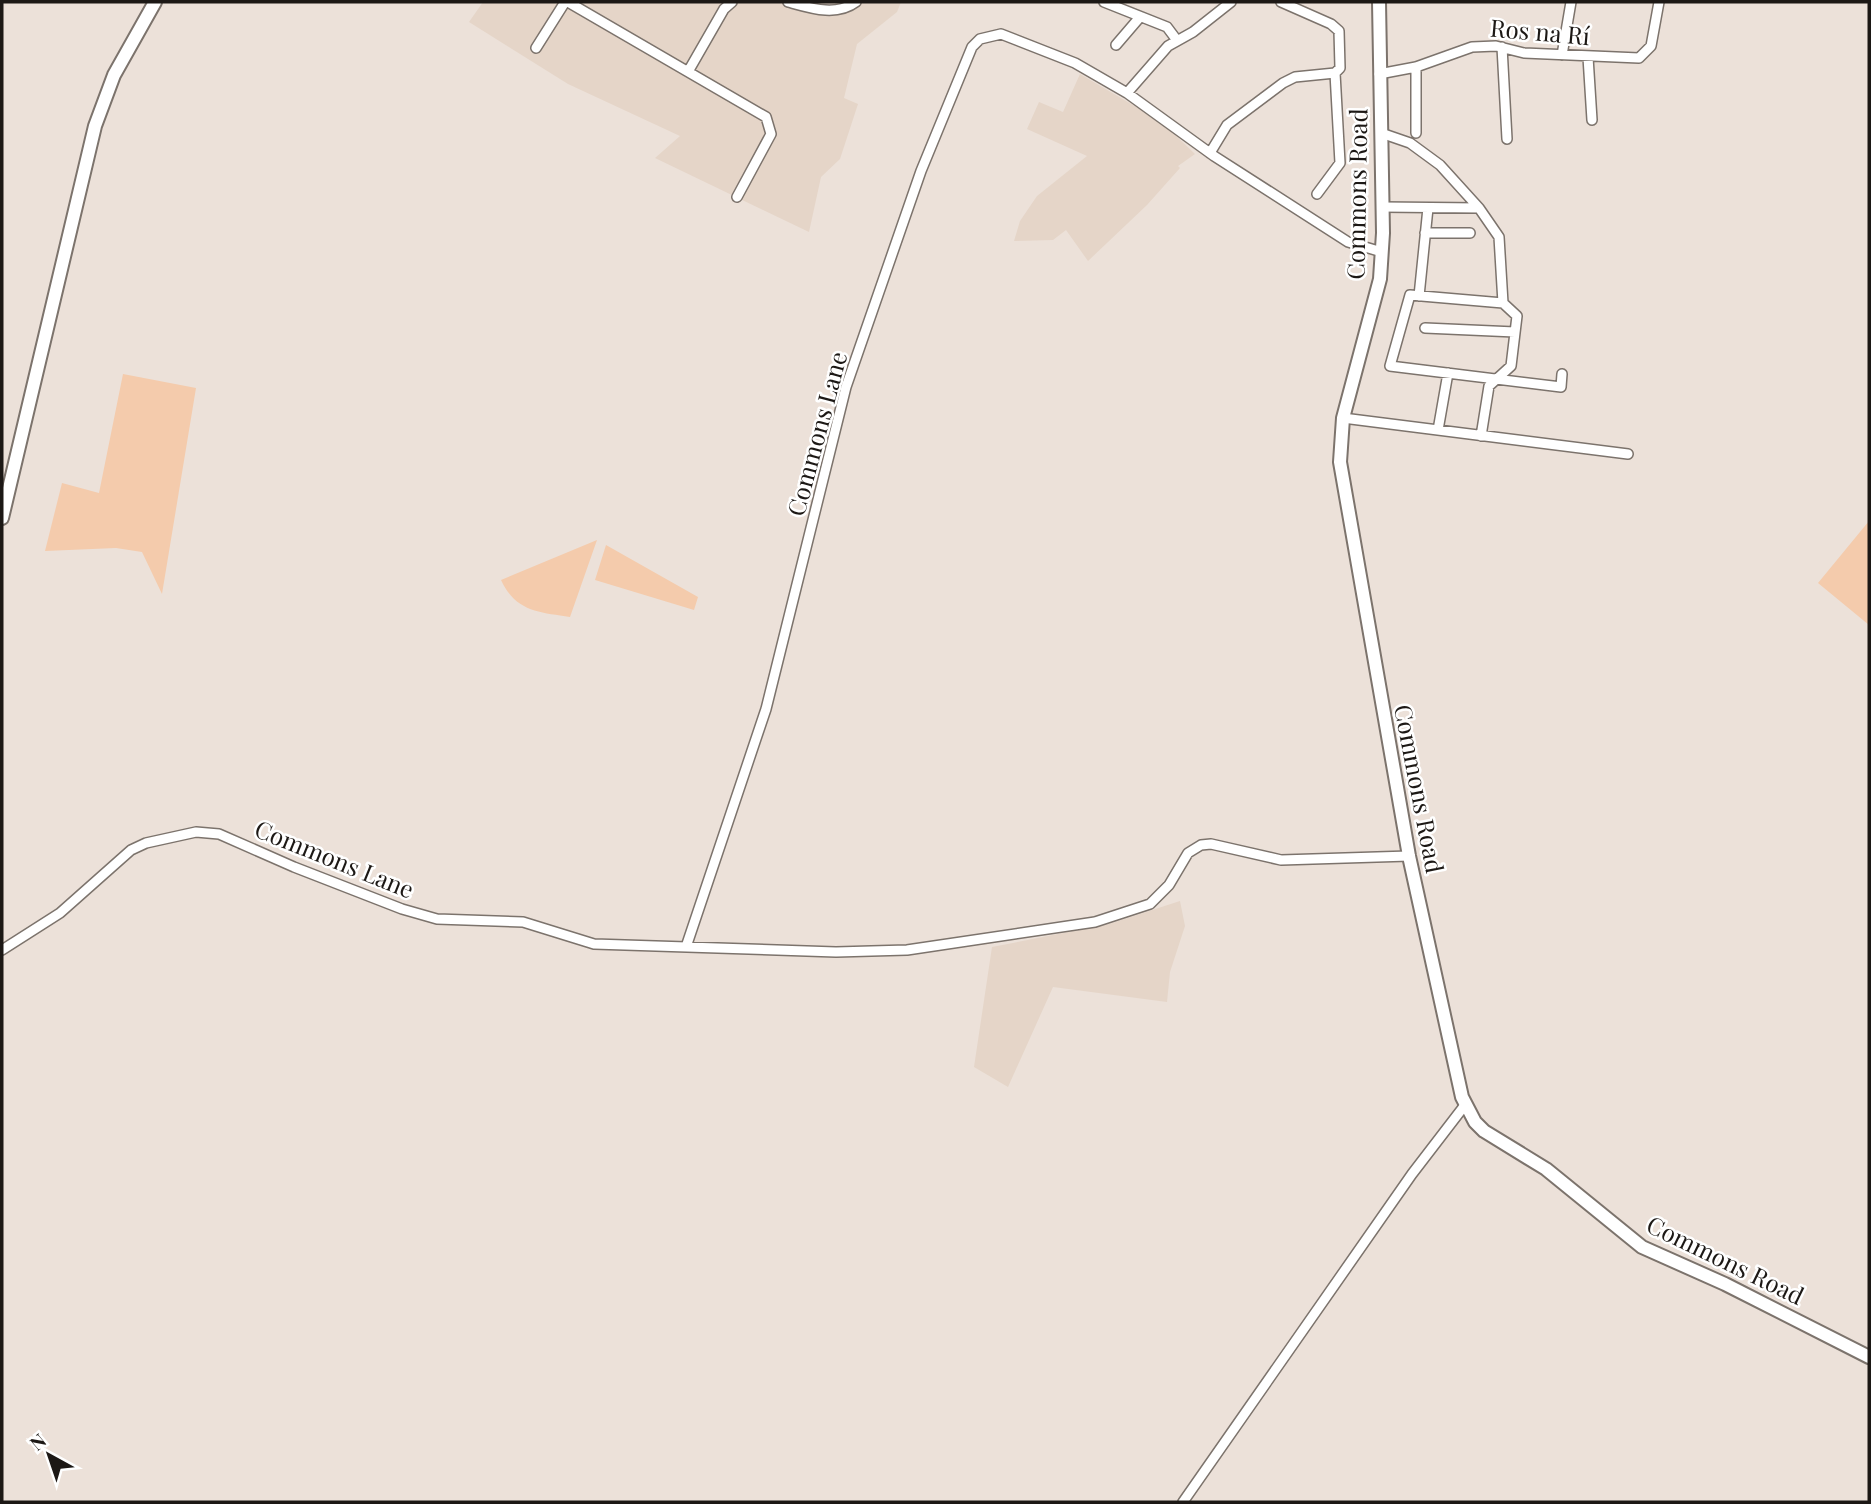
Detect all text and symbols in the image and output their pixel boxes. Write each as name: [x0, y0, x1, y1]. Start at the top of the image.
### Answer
street label: Ros na Rí: [1489, 11, 1591, 51]
street label: Commons Road: [1339, 108, 1373, 280]
street label: Commons Lane: [779, 348, 853, 519]
street label: Commons Road: [1388, 702, 1452, 876]
street label: Commons Lane: [250, 812, 419, 905]
street label: Commons Road: [1642, 1207, 1810, 1311]
north arrow: [14, 1420, 84, 1490]
text: N: [24, 1427, 51, 1456]

